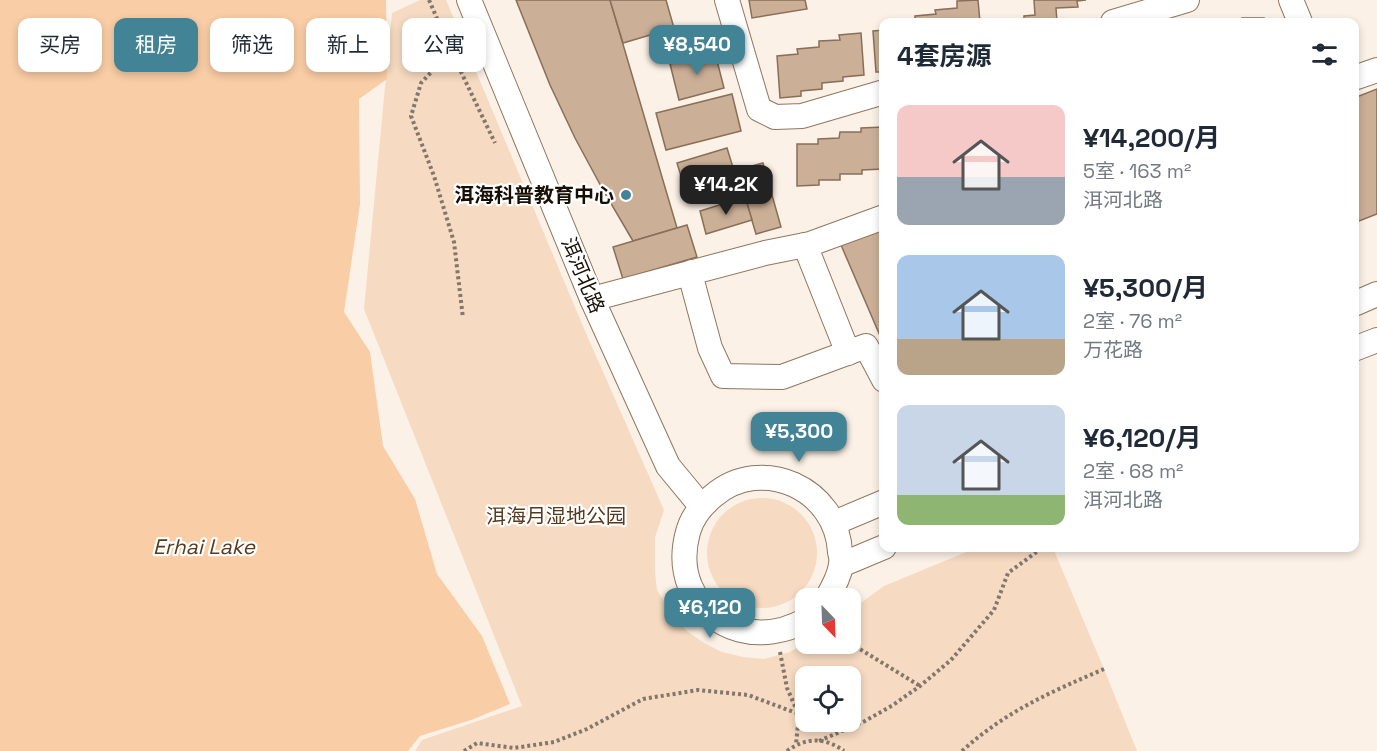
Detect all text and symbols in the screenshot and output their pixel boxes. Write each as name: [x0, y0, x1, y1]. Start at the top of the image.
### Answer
chip: 买房: [18, 18, 102, 72]
chip: 租房: [114, 18, 198, 72]
chip: 筛选: [210, 18, 294, 72]
chip: 新上: [306, 18, 390, 72]
chip: 公寓: [402, 18, 486, 72]
pin: ¥8,540: [648, 25, 746, 76]
text: ¥8,540: [663, 31, 731, 57]
icon: filters: [1308, 38, 1341, 71]
text: 4套房源: [897, 39, 992, 73]
text: ¥14,200/月: [1083, 121, 1220, 155]
icon: home: [945, 129, 1017, 201]
text: 5室 · 163 m²: [1083, 158, 1191, 184]
pin: ¥14.2K: [677, 165, 775, 216]
text: ¥14.2K: [694, 171, 758, 197]
place label: 洱海科普教育中心: [454, 182, 614, 208]
text: 洱河北路: [1083, 187, 1163, 213]
marker: 洱海科普教育中心: [619, 188, 633, 202]
street label: 洱河北路: [555, 233, 611, 317]
text: ¥5,300/月: [1083, 271, 1208, 305]
icon: home: [945, 279, 1017, 351]
text: 2室 · 76 m²: [1083, 308, 1182, 334]
text: 万花路: [1083, 337, 1143, 363]
pin: ¥5,300: [750, 412, 848, 463]
text: ¥5,300: [765, 418, 833, 444]
text: ¥6,120/月: [1083, 421, 1202, 455]
icon: home: [945, 429, 1017, 501]
text: 2室 · 68 m²: [1083, 458, 1183, 484]
text: 洱河北路: [1083, 487, 1163, 513]
park label: 洱海月湿地公园: [486, 503, 626, 529]
water label: Erhai Lake: [153, 533, 257, 560]
pin: ¥6,120: [661, 588, 759, 639]
north arrow: [795, 588, 861, 654]
map controls: [795, 588, 861, 732]
text: ¥6,120: [678, 594, 742, 620]
button: locate: [795, 666, 861, 732]

